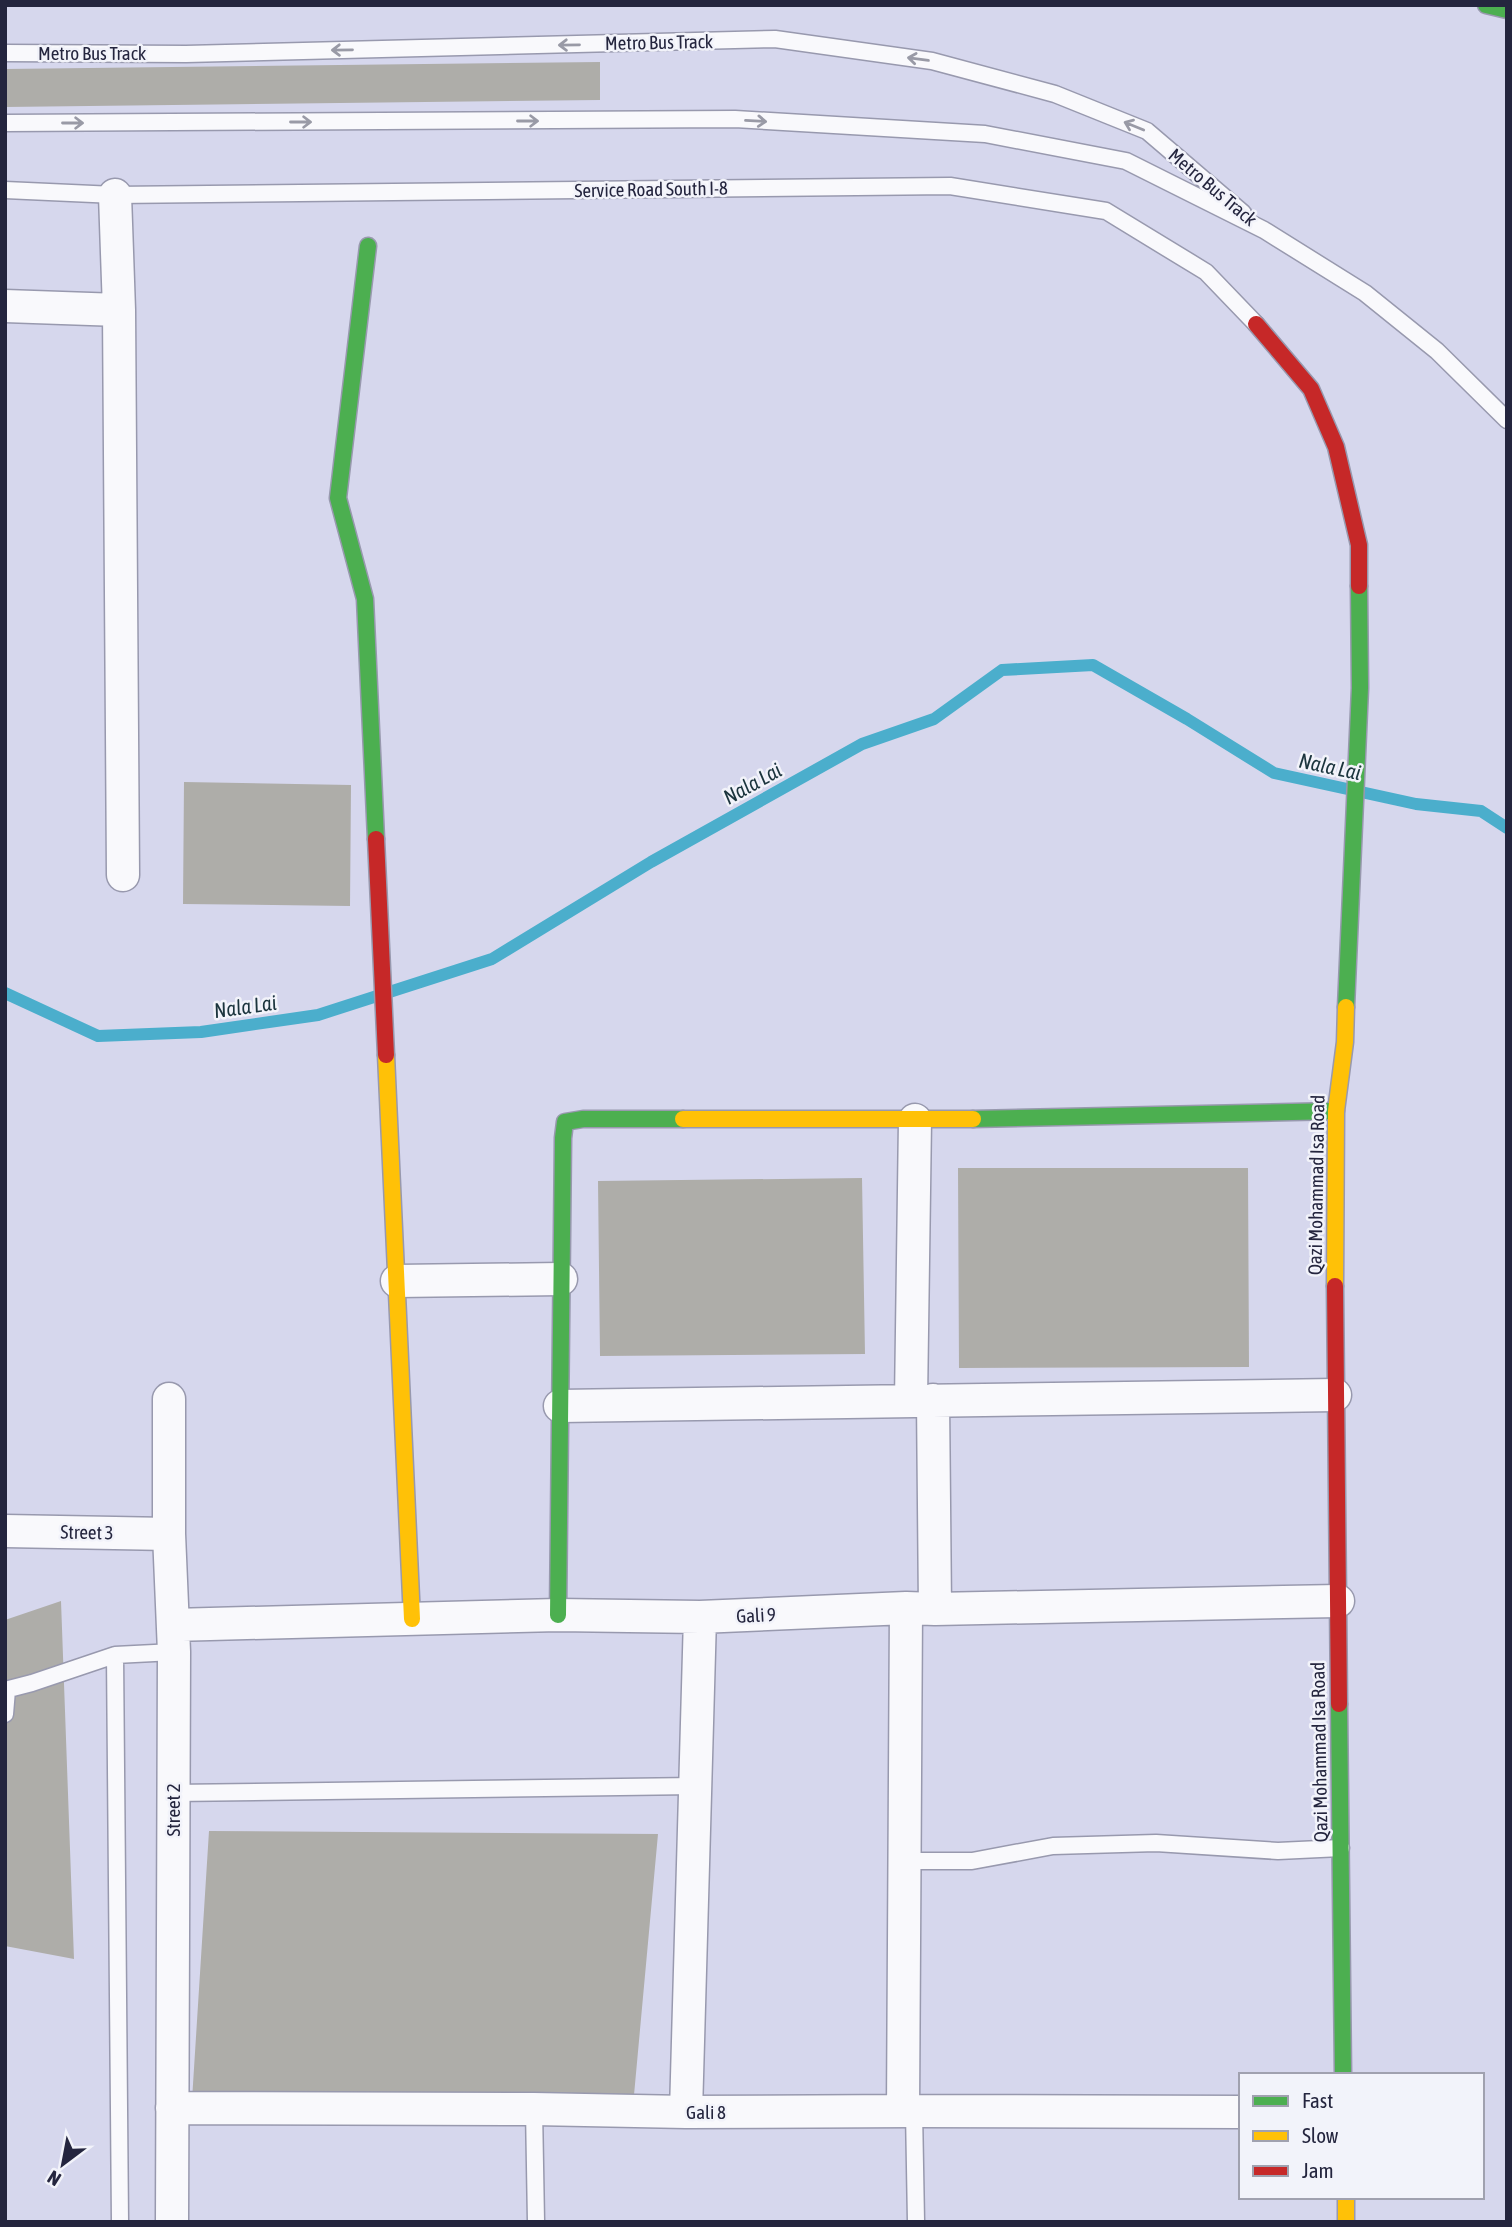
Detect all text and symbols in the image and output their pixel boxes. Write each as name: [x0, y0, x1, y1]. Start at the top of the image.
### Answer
street label: Metro Bus Track: [605, 30, 714, 54]
one-way arrow: [558, 38, 581, 51]
street label: Metro Bus Track: [38, 42, 147, 64]
one-way arrow: [330, 44, 353, 57]
one-way arrow: [907, 53, 930, 66]
one-way arrow: [517, 114, 540, 128]
one-way arrow: [744, 114, 767, 127]
one-way arrow: [289, 115, 312, 129]
one-way arrow: [62, 116, 85, 130]
one-way arrow: [1124, 119, 1146, 132]
street label: Metro Bus Track: [1165, 144, 1262, 231]
street label: Service Road South I-8: [574, 177, 728, 201]
water label: Nala Lai: [1297, 748, 1363, 784]
water label: Nala Lai: [719, 757, 785, 809]
water label: Nala Lai: [212, 990, 278, 1022]
street label: Qazi Mohammad Isa Road: [1303, 1095, 1329, 1275]
street label: Street 3: [60, 1521, 114, 1543]
street label: Gali 9: [736, 1603, 777, 1627]
street label: Qazi Mohammad Isa Road: [1306, 1662, 1332, 1842]
street label: Street 2: [162, 1783, 184, 1837]
legend: [1239, 2073, 1484, 2199]
text: Fast: [1302, 2088, 1333, 2112]
street label: Gali 8: [686, 2101, 726, 2123]
text: Slow: [1302, 2123, 1339, 2147]
north arrow: [28, 2129, 98, 2199]
text: Jam: [1302, 2158, 1334, 2182]
text: N: [43, 2166, 65, 2191]

